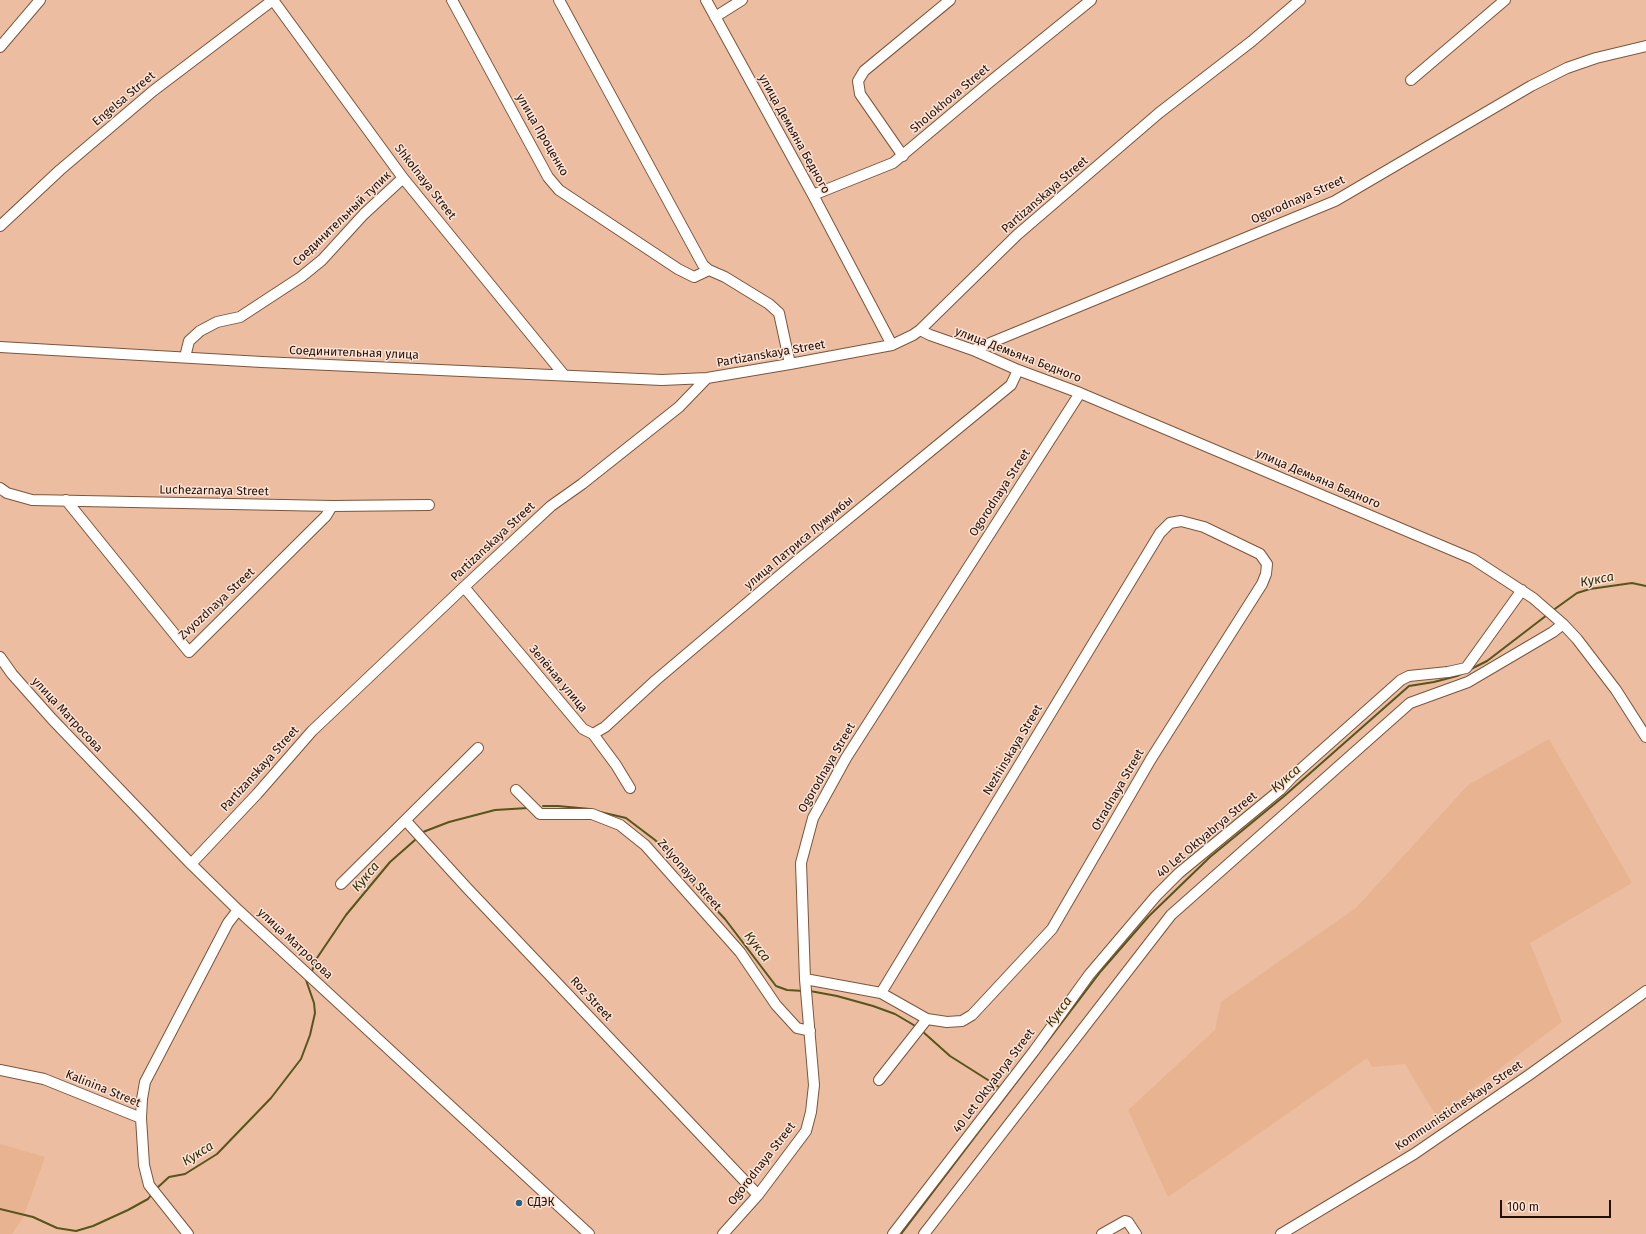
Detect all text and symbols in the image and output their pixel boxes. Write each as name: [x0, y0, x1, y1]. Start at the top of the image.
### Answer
street label: Sholokhova Street: [907, 62, 993, 136]
street label: Engelsa Street: [90, 69, 158, 129]
street label: улица Демьяна Бедного: [755, 72, 833, 196]
street label: улица Проценко: [513, 91, 571, 179]
street label: Shkolnaya Street: [391, 142, 459, 222]
street label: Partizanskaya Street: [999, 154, 1091, 236]
street label: Соединительный тупик: [290, 168, 394, 270]
street label: Ogorodnaya Street: [1249, 173, 1347, 227]
street label: улица Демьяна Бедного: [953, 324, 1083, 386]
street label: Partizanskaya Street: [716, 337, 826, 371]
street label: Соединительная улица: [289, 344, 419, 362]
street label: улица Демьяна Бедного: [1253, 446, 1383, 512]
street label: Ogorodnaya Street: [966, 447, 1034, 539]
street label: Luchezarnaya Street: [159, 483, 269, 499]
street label: улица Патриса Лумумбы: [742, 493, 856, 593]
street label: Partizanskaya Street: [448, 499, 538, 585]
street label: Zvyozdnaya Street: [176, 565, 258, 643]
water label: Кукса: [1579, 569, 1615, 591]
street label: Зелёная улица: [526, 643, 590, 715]
street label: улица Матросова: [28, 674, 106, 756]
street label: Nezhinskaya Street: [980, 702, 1046, 798]
street label: Ogorodnaya Street: [795, 721, 859, 815]
street label: Partizanskaya Street: [218, 723, 302, 815]
street label: Otradnaya Street: [1089, 747, 1147, 833]
water label: Кукса: [1268, 762, 1304, 796]
street label: 40 Let Oktyabrya Street: [1154, 789, 1260, 881]
street label: Zelyonaya Street: [654, 836, 724, 914]
water label: Кукса: [349, 859, 383, 895]
street label: улица Матросова: [254, 905, 336, 983]
water label: Кукса: [740, 929, 774, 965]
street label: Roz Street: [567, 974, 615, 1024]
water label: Кукса: [1043, 994, 1075, 1030]
street label: 40 Let Oktyabrya Street: [950, 1026, 1038, 1136]
street label: Kommunisticheskaya Street: [1393, 1058, 1525, 1154]
street label: Kalinina Street: [63, 1067, 143, 1111]
street label: Ogorodnaya Street: [725, 1120, 799, 1208]
water label: Кукса: [179, 1138, 217, 1170]
scale bar: [1502, 1192, 1613, 1218]
place label: СДЭК: [527, 1196, 555, 1210]
marker: СДЭК: [514, 1198, 524, 1208]
text: 100 m: [1507, 1200, 1539, 1214]

